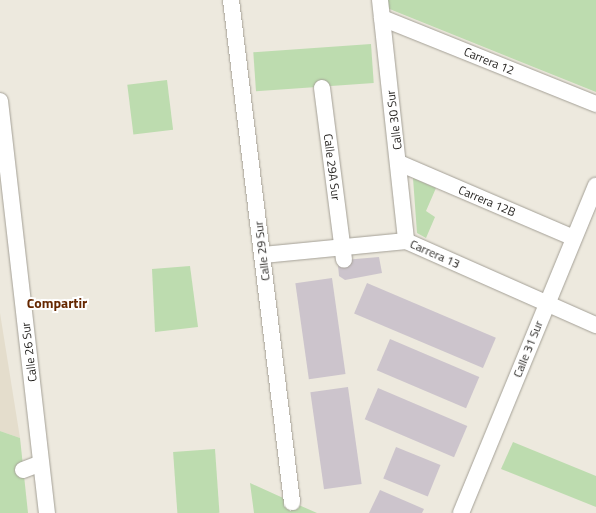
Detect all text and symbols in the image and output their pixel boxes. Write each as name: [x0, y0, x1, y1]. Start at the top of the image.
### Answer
street label: Carrera 12: [462, 44, 516, 78]
street label: Calle 30 Sur: [383, 89, 405, 151]
street label: Calle 29A Sur: [321, 133, 343, 201]
street label: Carrera 12B: [456, 183, 518, 219]
street label: Calle 29 Sur: [251, 220, 273, 282]
street label: Carrera 13: [408, 237, 462, 271]
district label: Compartir: [27, 295, 87, 311]
street label: Calle 31 Sur: [510, 319, 546, 379]
street label: Calle 26 Sur: [18, 321, 40, 383]

